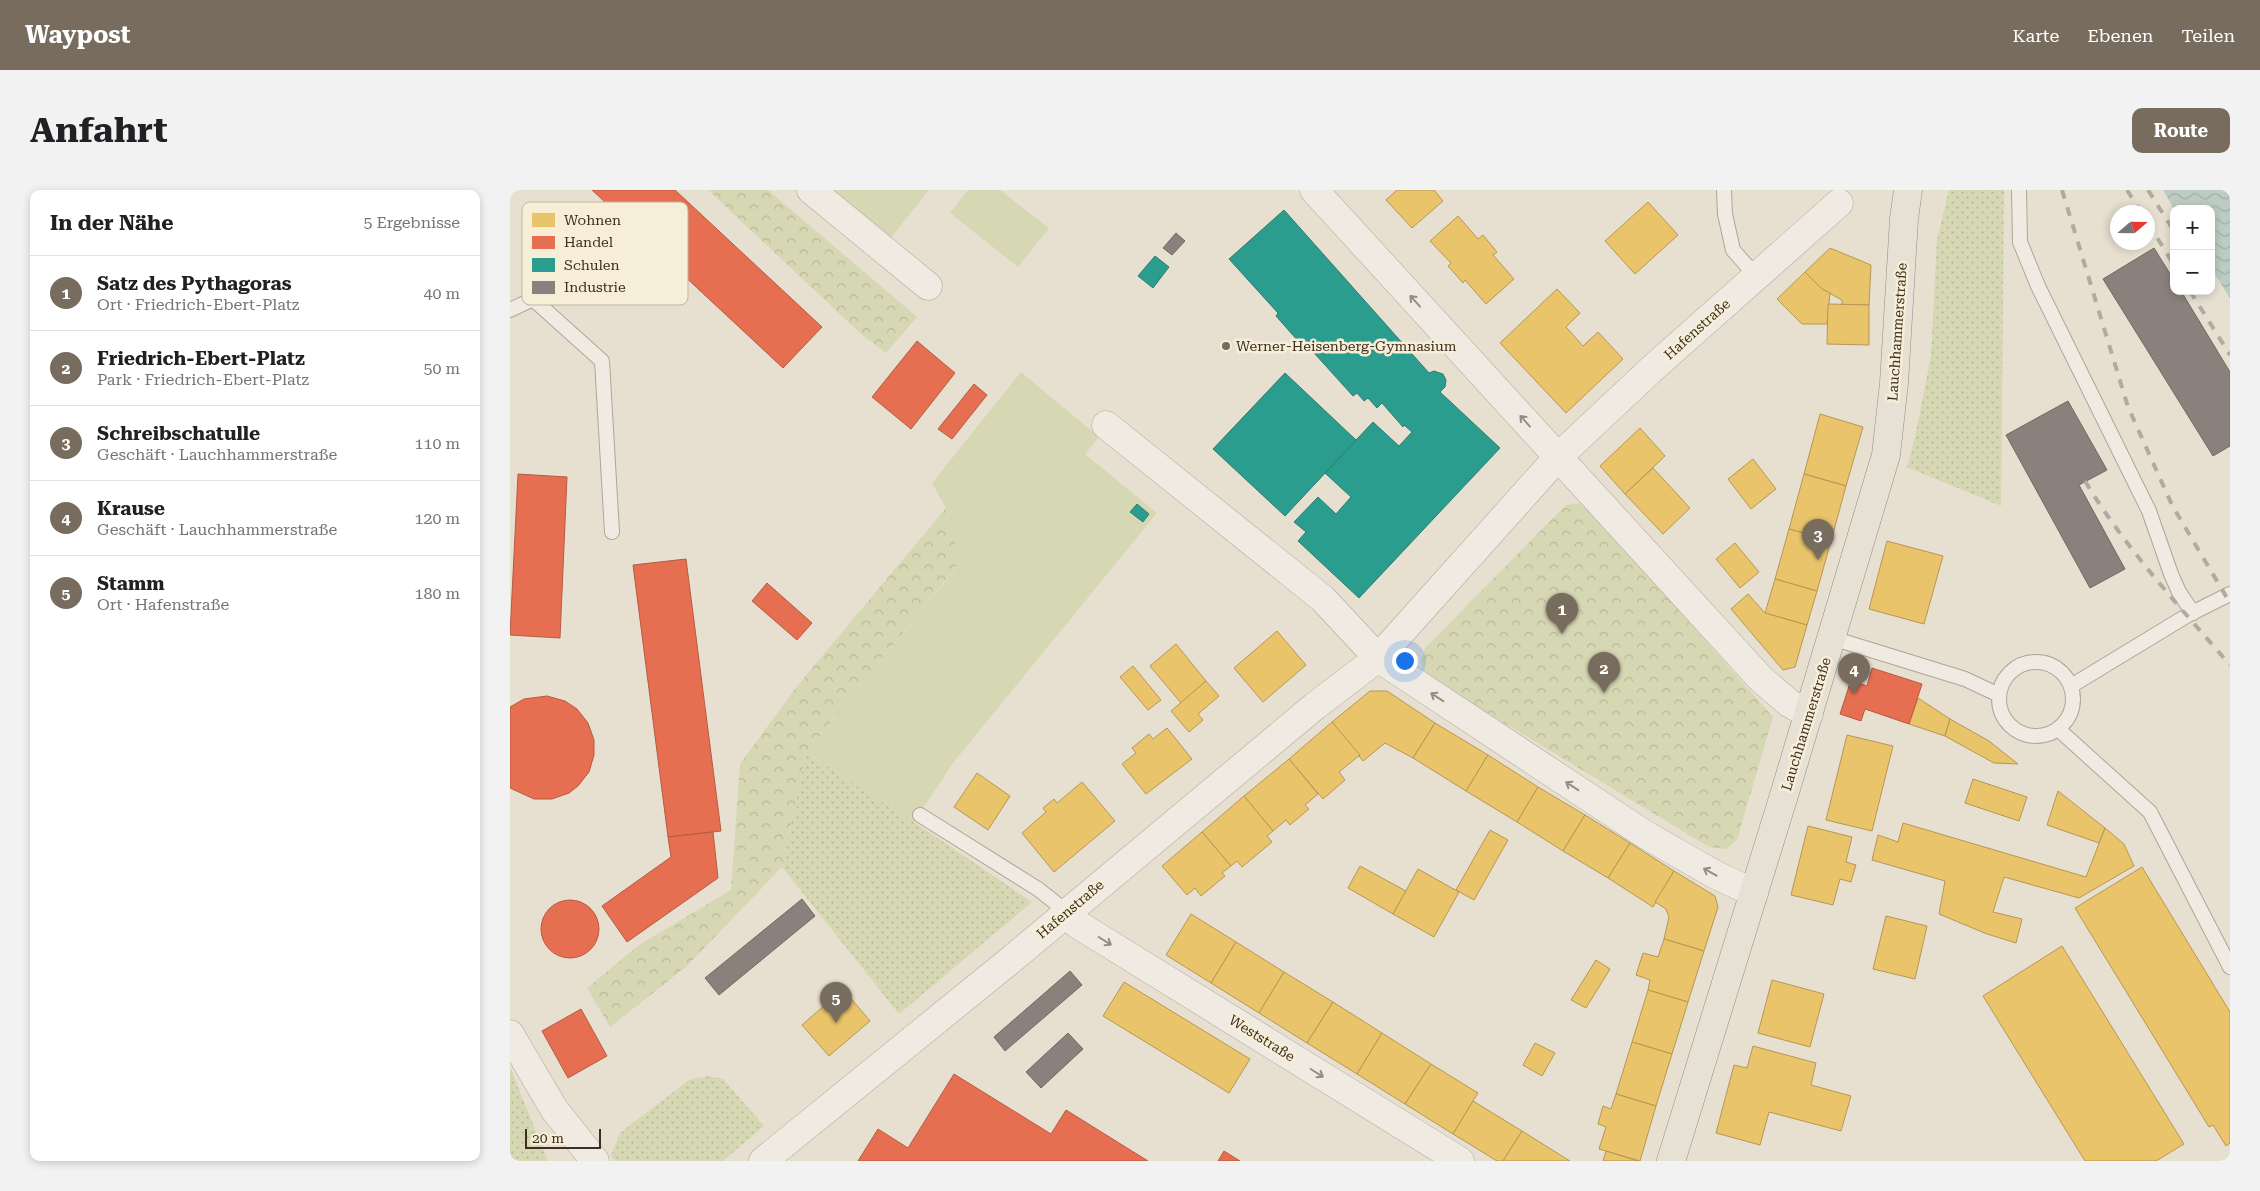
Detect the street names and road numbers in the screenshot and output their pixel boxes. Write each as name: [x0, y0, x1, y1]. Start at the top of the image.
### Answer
street label: Lauchhammerstraße: [1884, 262, 1910, 402]
street label: Hafenstraße: [1661, 295, 1733, 363]
street label: Lauchhammerstraße: [1778, 655, 1834, 793]
street label: Hafenstraße: [1033, 876, 1107, 942]
street label: Weststraße: [1226, 1011, 1298, 1065]

